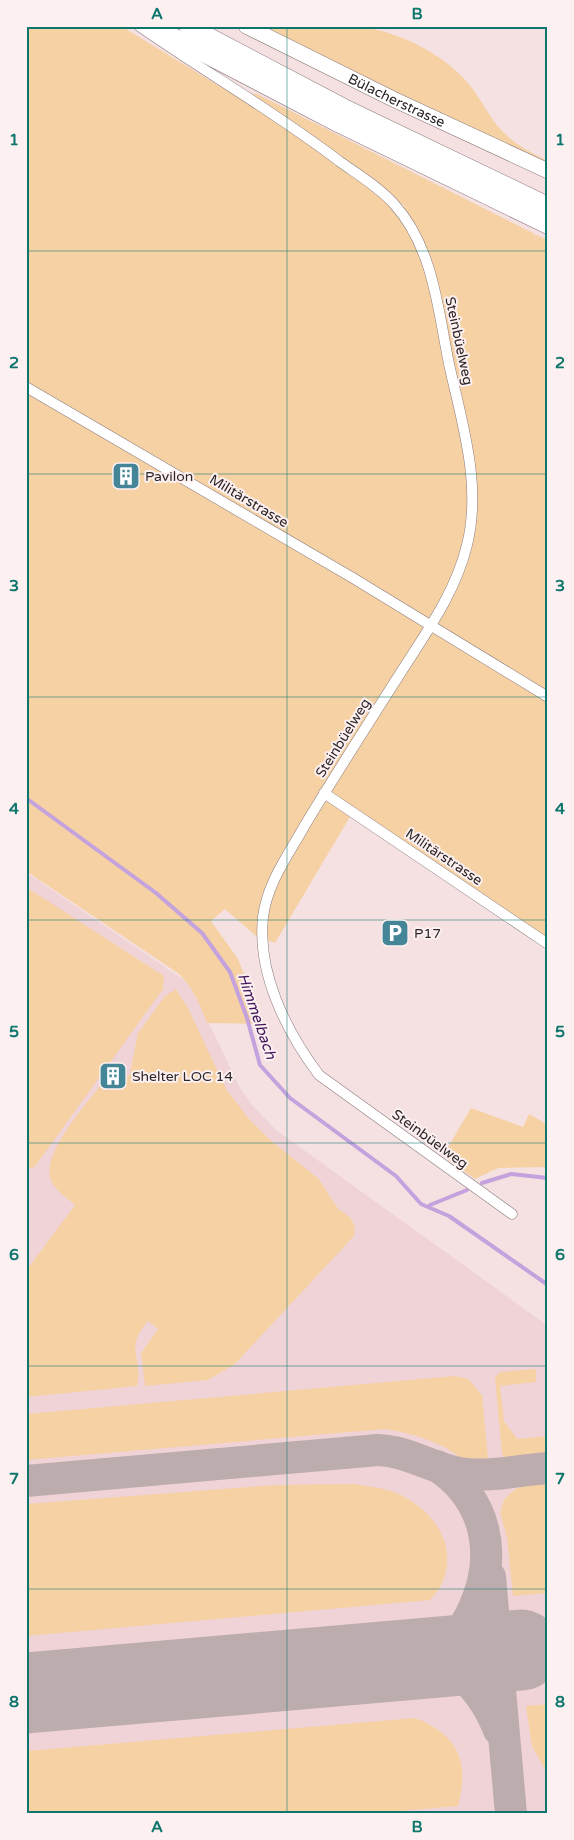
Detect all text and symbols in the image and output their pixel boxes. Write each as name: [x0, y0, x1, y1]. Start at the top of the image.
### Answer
text: A: [151, 4, 163, 24]
text: B: [411, 4, 423, 24]
street label: Bülacherstrasse: [345, 70, 448, 131]
text: 1: [9, 130, 19, 150]
text: 1: [555, 130, 565, 150]
street label: Steinbüelweg: [441, 295, 477, 387]
text: 2: [9, 353, 19, 373]
text: 2: [555, 353, 565, 373]
building icon: Pavilon: [111, 461, 141, 491]
place label: Pavilon: [145, 468, 193, 485]
street label: Militärstrasse: [206, 471, 292, 531]
text: 3: [9, 576, 19, 596]
text: 3: [555, 576, 565, 596]
street label: Steinbüelweg: [312, 695, 374, 781]
text: 4: [9, 799, 19, 819]
text: 4: [555, 799, 565, 819]
street label: Militärstrasse: [402, 825, 486, 889]
parking icon: P17: [380, 918, 410, 948]
place label: P17: [414, 925, 441, 942]
water label: Himmelbach: [234, 971, 280, 1062]
text: 5: [9, 1022, 19, 1042]
text: 5: [555, 1022, 565, 1042]
building icon: Shelter LOC 14: [98, 1061, 128, 1091]
place label: Shelter LOC 14: [132, 1068, 233, 1085]
street label: Steinbüelweg: [389, 1106, 471, 1172]
text: 6: [9, 1245, 19, 1265]
text: 6: [555, 1245, 565, 1265]
text: 7: [9, 1469, 19, 1489]
text: 7: [555, 1469, 565, 1489]
text: 8: [9, 1692, 19, 1712]
text: 8: [555, 1692, 565, 1712]
text: A: [151, 1817, 163, 1837]
text: B: [411, 1817, 423, 1837]

